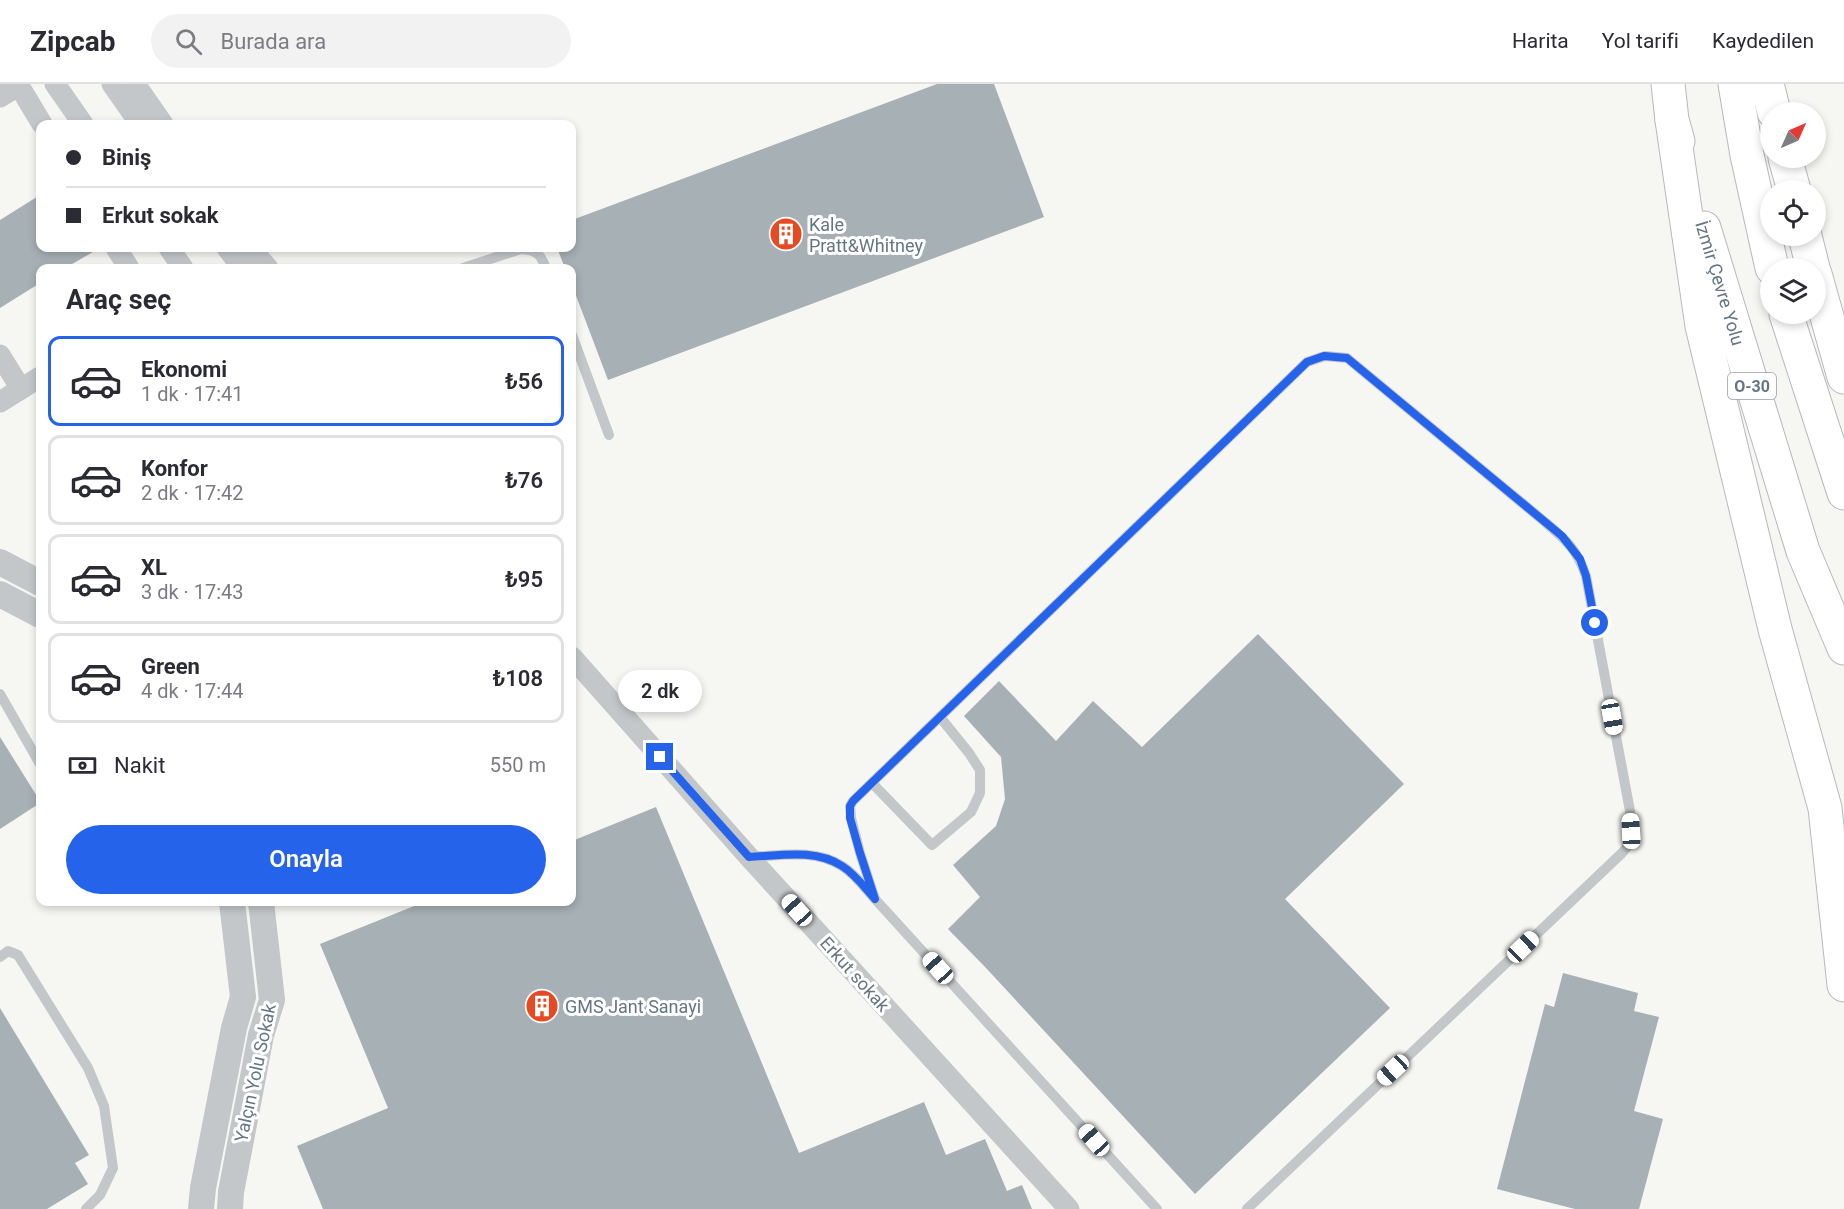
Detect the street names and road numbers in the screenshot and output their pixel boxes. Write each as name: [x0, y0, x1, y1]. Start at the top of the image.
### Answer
street label: İzmir Çevre Yolu: [1691, 218, 1749, 348]
road number: O-30: [1728, 373, 1776, 399]
street label: Erkut sokak: [816, 932, 895, 1016]
street label: Yalçın Yolu Sokak: [230, 1001, 280, 1144]

